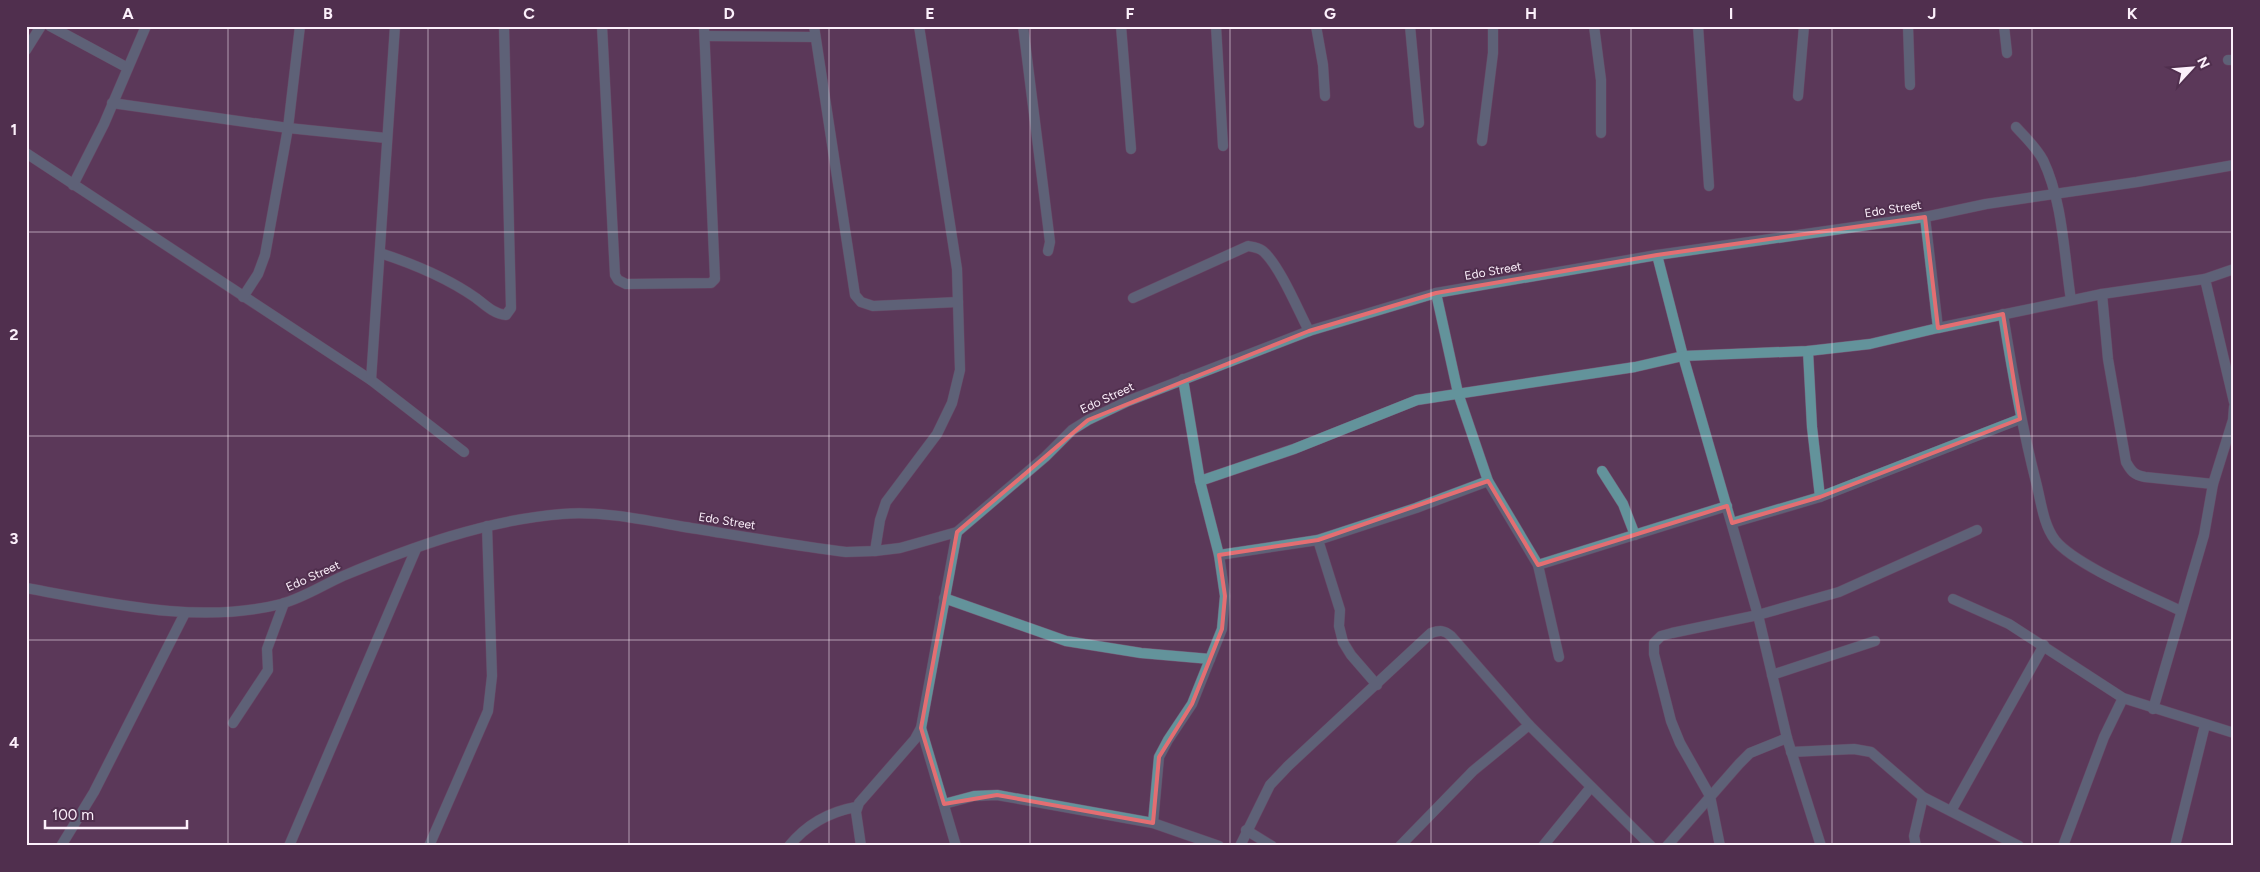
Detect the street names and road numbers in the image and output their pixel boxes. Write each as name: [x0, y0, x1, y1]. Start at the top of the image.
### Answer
street label: Edo Street: [1863, 198, 1923, 220]
street label: Edo Street: [1463, 259, 1523, 283]
street label: Edo Street: [1078, 379, 1137, 417]
street label: Edo Street: [697, 510, 757, 532]
street label: Edo Street: [284, 558, 343, 594]

